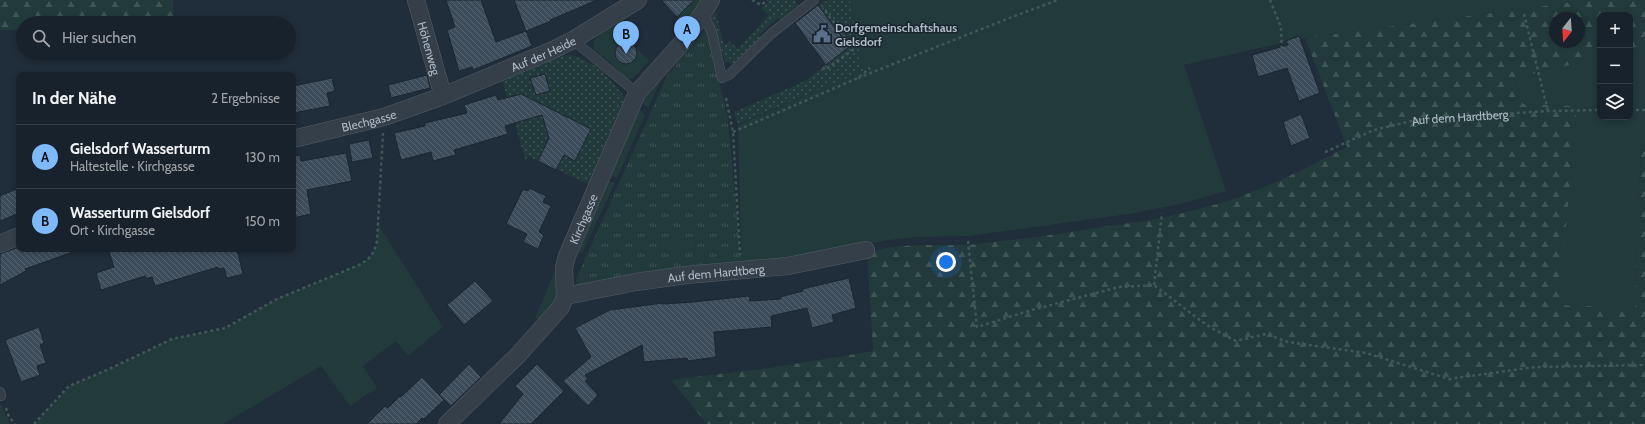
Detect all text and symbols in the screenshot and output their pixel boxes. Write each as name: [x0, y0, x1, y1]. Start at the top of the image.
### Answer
north arrow: [1549, 12, 1585, 48]
map controls: [1597, 12, 1633, 120]
button: +: [1597, 12, 1633, 48]
search box: [16, 16, 296, 60]
pin: A: [674, 16, 700, 49]
street label: Höhenweg: [415, 20, 444, 78]
place label: Dorfgemeinschaftshaus Gielsdorf: [835, 20, 957, 49]
pin: B: [613, 21, 639, 54]
public building icon: Dorfgemeinschaftshaus Gielsdorf: [812, 24, 832, 44]
icon: search: [30, 27, 52, 49]
text: Hier suchen: [62, 29, 137, 47]
street label: Auf der Heide: [508, 32, 578, 74]
button: −: [1597, 48, 1633, 84]
button: layers: [1597, 84, 1633, 120]
text: In der Nähe: [32, 88, 116, 108]
text: 2 Ergebnisse: [211, 90, 280, 106]
street label: Blechgasse: [340, 106, 398, 135]
street label: Auf dem Hardtberg: [1410, 106, 1510, 128]
text: Gielsdorf Wasserturm: [70, 140, 210, 158]
text: A: [41, 149, 49, 165]
text: 130 m: [245, 149, 280, 165]
text: Haltestelle · Kirchgasse: [70, 158, 195, 174]
street label: Kirchgasse: [566, 191, 600, 246]
text: Wasserturm Gielsdorf: [70, 204, 210, 222]
text: B: [41, 213, 49, 229]
text: 150 m: [245, 213, 280, 229]
text: Ort · Kirchgasse: [70, 222, 155, 238]
your location: [936, 252, 956, 272]
street label: Auf dem Hardtberg: [667, 261, 766, 285]

